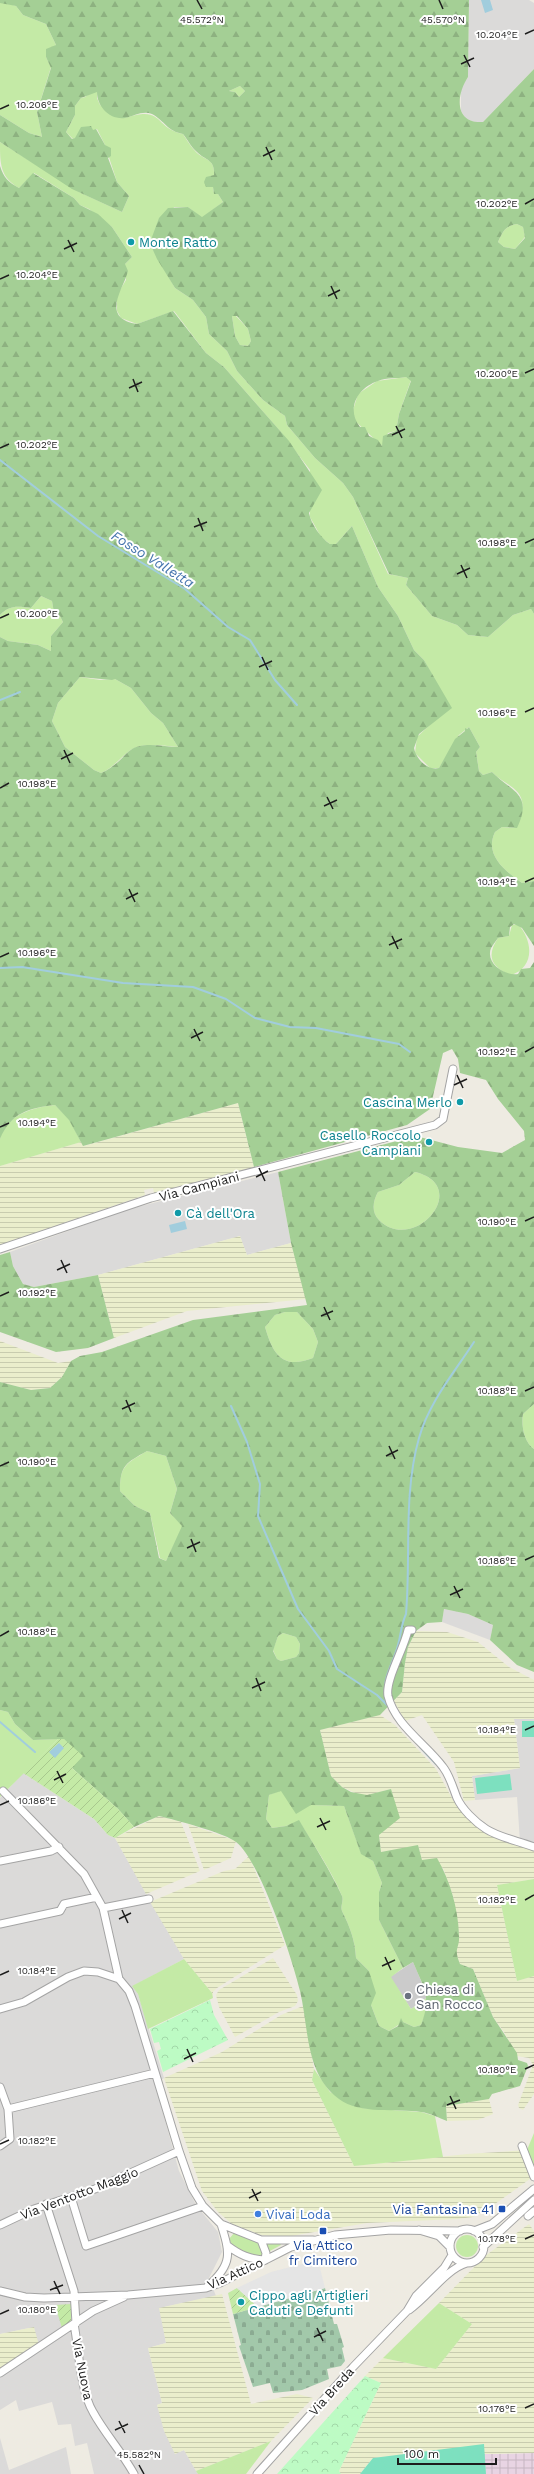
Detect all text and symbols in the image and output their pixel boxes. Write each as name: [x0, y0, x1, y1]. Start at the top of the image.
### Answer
text: 45.572°N: [180, 14, 224, 25]
text: 45.570°N: [421, 14, 465, 25]
text: 10.204°E: [476, 29, 518, 40]
text: 10.206°E: [16, 99, 58, 110]
text: 10.202°E: [476, 198, 518, 209]
place label: Monte Ratto: [139, 235, 217, 250]
marker: Monte Ratto: [126, 237, 136, 247]
text: 10.204°E: [16, 269, 58, 280]
text: 10.200°E: [476, 368, 518, 379]
text: 10.202°E: [16, 439, 58, 450]
water label: Fosso Valletta: [109, 527, 198, 591]
text: 10.198°E: [478, 537, 516, 548]
text: 10.200°E: [16, 608, 58, 619]
text: 10.196°E: [478, 707, 516, 718]
text: 10.198°E: [18, 778, 56, 789]
text: 10.194°E: [478, 876, 516, 887]
text: 10.196°E: [18, 947, 56, 958]
text: 10.192°E: [478, 1046, 516, 1057]
place label: Cascina Merlo: [363, 1095, 452, 1110]
marker: Cascina Merlo: [455, 1097, 465, 1107]
text: 10.194°E: [18, 1117, 56, 1128]
place label: Casello Roccolo Campiani: [320, 1128, 421, 1158]
marker: Casello Roccolo Campiani: [424, 1137, 434, 1147]
street label: Via Campiani: [157, 1169, 241, 1204]
place label: Cà dell'Ora: [186, 1206, 256, 1221]
marker: Cà dell'Ora: [173, 1208, 183, 1218]
text: 10.190°E: [478, 1216, 516, 1227]
text: 10.192°E: [18, 1287, 56, 1298]
text: 10.188°E: [478, 1385, 516, 1396]
text: 10.190°E: [18, 1456, 56, 1467]
text: 10.186°E: [478, 1555, 516, 1566]
text: 10.188°E: [18, 1626, 56, 1637]
text: 10.184°E: [478, 1724, 516, 1735]
text: 10.186°E: [18, 1795, 56, 1806]
text: 10.182°E: [478, 1894, 516, 1905]
text: 10.184°E: [18, 1965, 56, 1976]
place label: Chiesa di San Rocco: [416, 1982, 483, 2012]
marker: Chiesa di San Rocco: [403, 1991, 413, 2001]
text: 10.180°E: [478, 2064, 516, 2075]
text: 10.182°E: [18, 2135, 56, 2146]
street label: Via Ventotto Maggio: [18, 2164, 140, 2223]
place label: Via Fantasina 41: [393, 2202, 494, 2217]
marker: Via Fantasina 41: [497, 2204, 507, 2214]
place label: Vivai Loda: [266, 2207, 331, 2222]
marker: Vivai Loda: [253, 2209, 263, 2219]
marker: Via Attico fr Cimitero: [318, 2226, 328, 2236]
text: 10.178°E: [478, 2233, 516, 2244]
place label: Via Attico fr Cimitero: [289, 2238, 358, 2268]
street label: Via Attico: [205, 2254, 266, 2292]
place label: Cippo agli Artiglieri Caduti e Defunti: [249, 2288, 369, 2318]
marker: Cippo agli Artiglieri Caduti e Defunti: [236, 2297, 246, 2307]
text: 10.180°E: [18, 2304, 56, 2315]
street label: Via Nuova: [69, 2337, 96, 2402]
street label: Via Breda: [306, 2364, 357, 2419]
text: 10.176°E: [478, 2403, 516, 2414]
scale bar: [398, 2440, 496, 2466]
text: 100 m: [404, 2447, 439, 2461]
text: 45.582°N: [117, 2449, 161, 2460]

